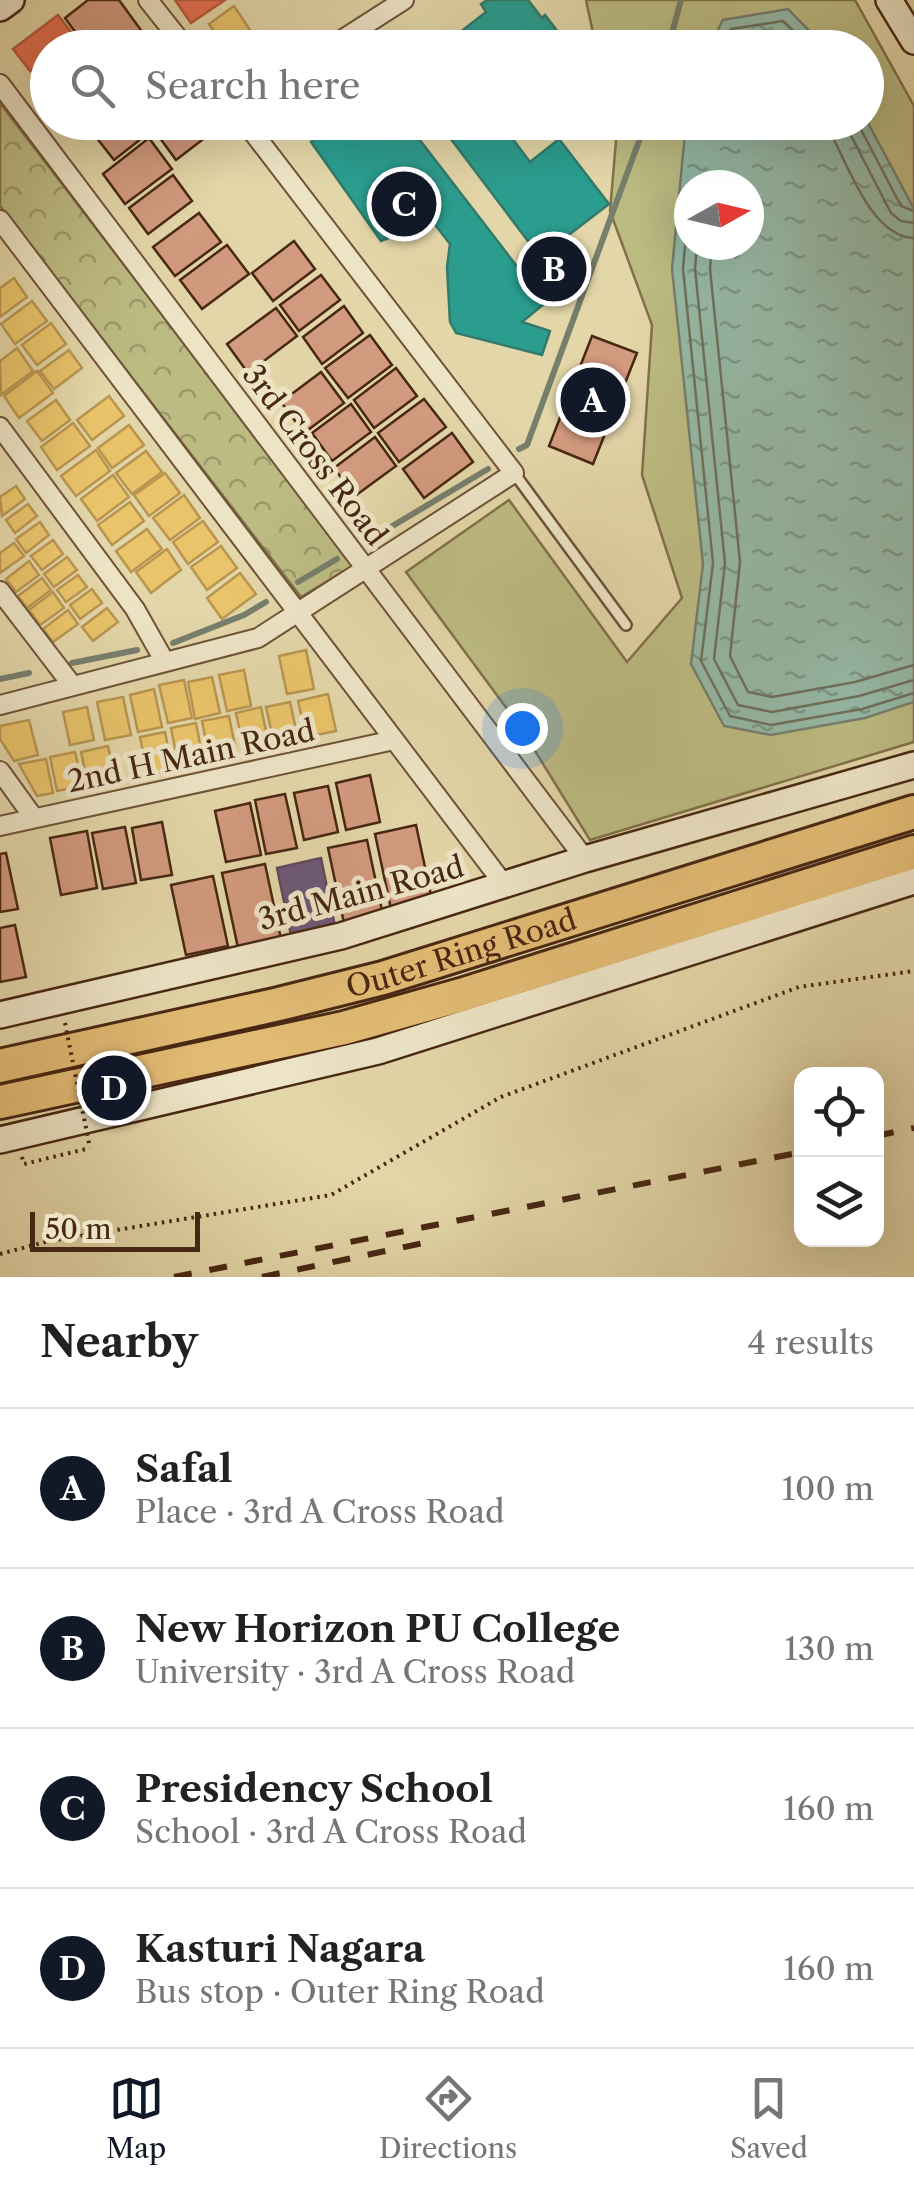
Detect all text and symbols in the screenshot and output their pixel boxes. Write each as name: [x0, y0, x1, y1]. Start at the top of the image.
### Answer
search box: [30, 30, 884, 140]
icon: search: [65, 58, 120, 113]
text: Search here: [145, 62, 360, 109]
pin: C: [372, 166, 436, 242]
north arrow: [674, 170, 764, 260]
pin: B: [522, 232, 586, 306]
street label: 3rd Cross Road: [235, 357, 395, 553]
pin: A: [560, 362, 626, 438]
your location: [497, 703, 548, 754]
street label: 2nd H Main Road: [64, 712, 318, 800]
street label: 3rd Main Road: [254, 848, 468, 938]
street label: Outer Ring Road: [342, 900, 581, 1005]
pin: D: [82, 1050, 146, 1126]
map controls: [794, 1067, 884, 1247]
button: locate: [794, 1067, 884, 1157]
button: layers: [794, 1157, 884, 1247]
scale bar: [30, 1207, 200, 1252]
text: 50 m: [45, 1212, 112, 1246]
text: Nearby: [40, 1316, 198, 1368]
text: 4 results: [748, 1323, 874, 1362]
text: Safal: [135, 1445, 232, 1492]
text: A: [60, 1469, 85, 1508]
text: 100 m: [782, 1469, 874, 1508]
text: Place · 3rd A Cross Road: [135, 1492, 505, 1531]
text: New Horizon PU College: [135, 1605, 620, 1652]
text: B: [61, 1629, 84, 1668]
text: 130 m: [784, 1629, 874, 1668]
text: University · 3rd A Cross Road: [135, 1652, 575, 1691]
text: Presidency School: [135, 1765, 493, 1812]
text: C: [60, 1789, 85, 1828]
text: 160 m: [783, 1789, 874, 1828]
text: School · 3rd A Cross Road: [135, 1812, 527, 1851]
text: Kasturi Nagara: [135, 1925, 425, 1972]
text: D: [59, 1949, 86, 1988]
text: 160 m: [783, 1949, 874, 1988]
text: Bus stop · Outer Ring Road: [135, 1972, 545, 2011]
tab: Map: [106, 2071, 166, 2165]
tab: Directions: [379, 2071, 517, 2165]
tab: Saved: [730, 2071, 808, 2165]

